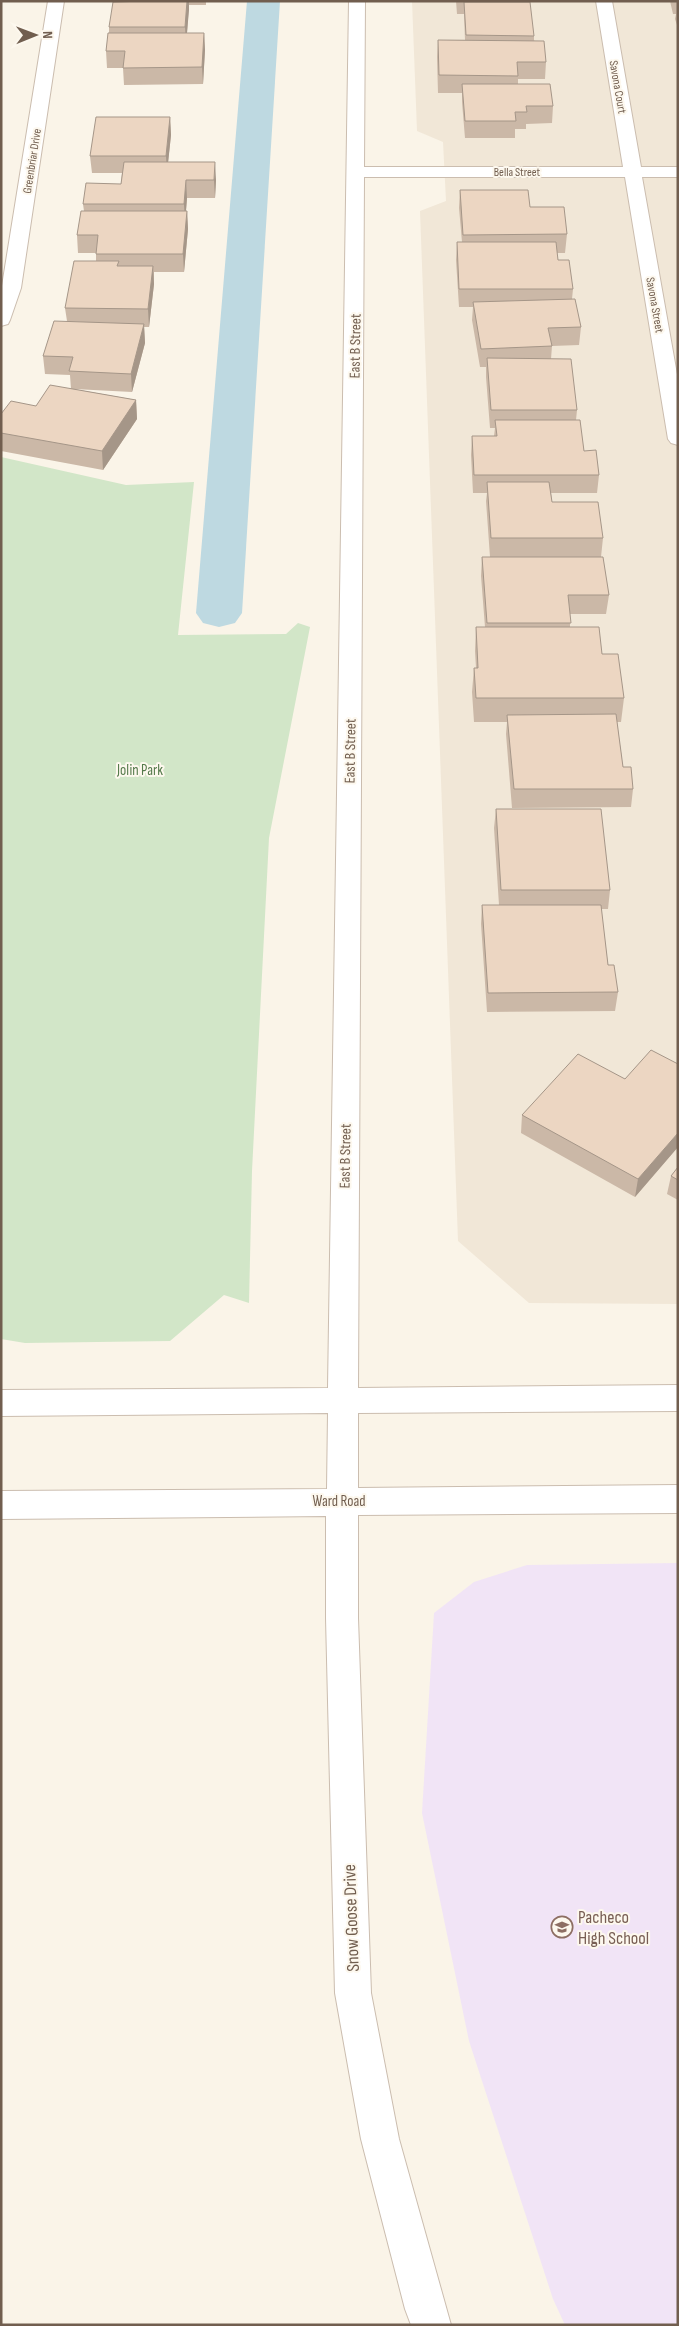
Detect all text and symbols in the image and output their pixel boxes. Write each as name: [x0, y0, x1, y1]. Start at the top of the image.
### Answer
north arrow: [10, 10, 60, 60]
text: N: [39, 31, 56, 39]
street label: Savona Court: [605, 59, 630, 115]
street label: Greenbriar Drive: [20, 127, 45, 195]
street label: Bella Street: [494, 165, 541, 180]
street label: Savona Street: [642, 276, 667, 334]
street label: East B Street: [345, 313, 366, 379]
street label: East B Street: [340, 718, 361, 784]
park label: Jolin Park: [116, 761, 163, 780]
street label: East B Street: [335, 1123, 356, 1189]
street label: Ward Road: [313, 1492, 365, 1511]
street label: Snow Goose Drive: [339, 1864, 364, 1972]
place label: Pacheco High School: [578, 1907, 649, 1949]
school or university icon: Pacheco High School: [550, 1915, 574, 1939]

